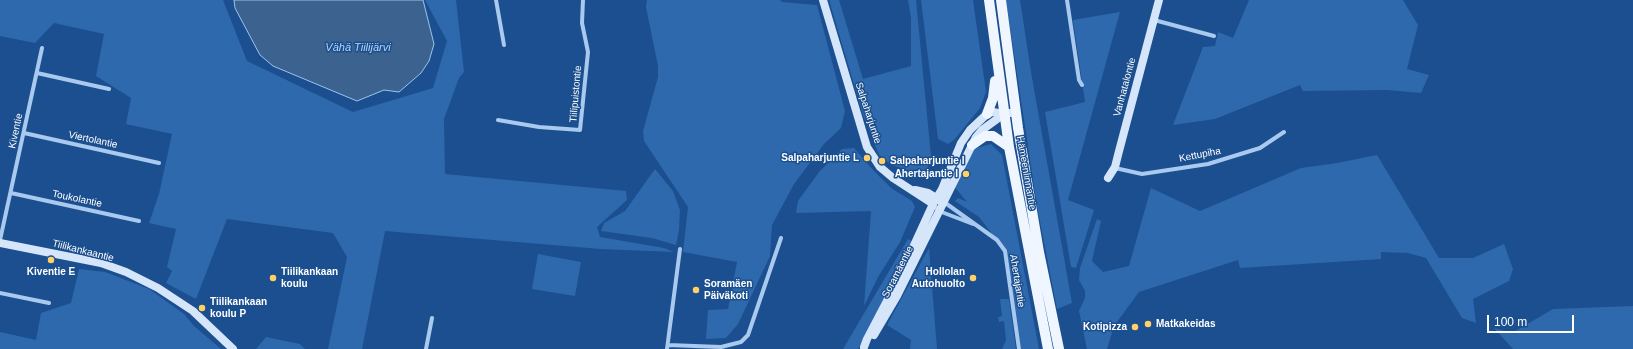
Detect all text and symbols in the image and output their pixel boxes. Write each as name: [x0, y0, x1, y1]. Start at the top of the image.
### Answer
water label: Vähä Tiilijärvi: [325, 41, 391, 55]
street label: Vanhatalontie: [1111, 56, 1139, 118]
street label: Tiilipuistontie: [568, 65, 584, 123]
street label: Salpaharjuntie: [852, 81, 884, 145]
street label: Kiventie: [6, 112, 26, 150]
street label: Viertolantie: [67, 129, 119, 151]
street label: Hämeenlinnantie: [1014, 135, 1038, 211]
street label: Kettupiha: [1178, 145, 1222, 165]
place label: Salpaharjuntie L: [781, 152, 859, 164]
marker: Salpaharjuntie L: [862, 153, 872, 163]
place label: Salpaharjuntie I: [890, 155, 964, 167]
marker: Salpaharjuntie I: [877, 156, 887, 166]
place label: Ahertajantie I: [895, 168, 958, 180]
marker: Ahertajantie I: [961, 169, 971, 179]
street label: Toukolantie: [51, 188, 103, 210]
street label: Tiilikankaantie: [51, 238, 115, 264]
street label: Soramäentie: [880, 244, 916, 300]
street label: Ahertajantie: [1007, 254, 1027, 308]
marker: Kiventie E: [46, 255, 56, 265]
place label: Kiventie E: [27, 266, 75, 278]
place label: Tiilikankaan koulu: [281, 266, 338, 290]
place label: Hollolan Autohuolto: [912, 266, 965, 290]
marker: Tiilikankaan koulu: [268, 273, 278, 283]
marker: Hollolan Autohuolto: [968, 273, 978, 283]
place label: Soramäen Päiväkoti: [704, 278, 752, 302]
marker: Soramäen Päiväkoti: [691, 285, 701, 295]
place label: Tiilikankaan koulu P: [210, 296, 267, 320]
marker: Tiilikankaan koulu P: [197, 303, 207, 313]
scale bar: [1489, 307, 1576, 333]
text: 100 m: [1494, 315, 1527, 329]
place label: Matkakeidas: [1156, 318, 1215, 330]
marker: Matkakeidas: [1143, 319, 1153, 329]
place label: Kotipizza: [1083, 321, 1127, 333]
marker: Kotipizza: [1130, 322, 1140, 332]

